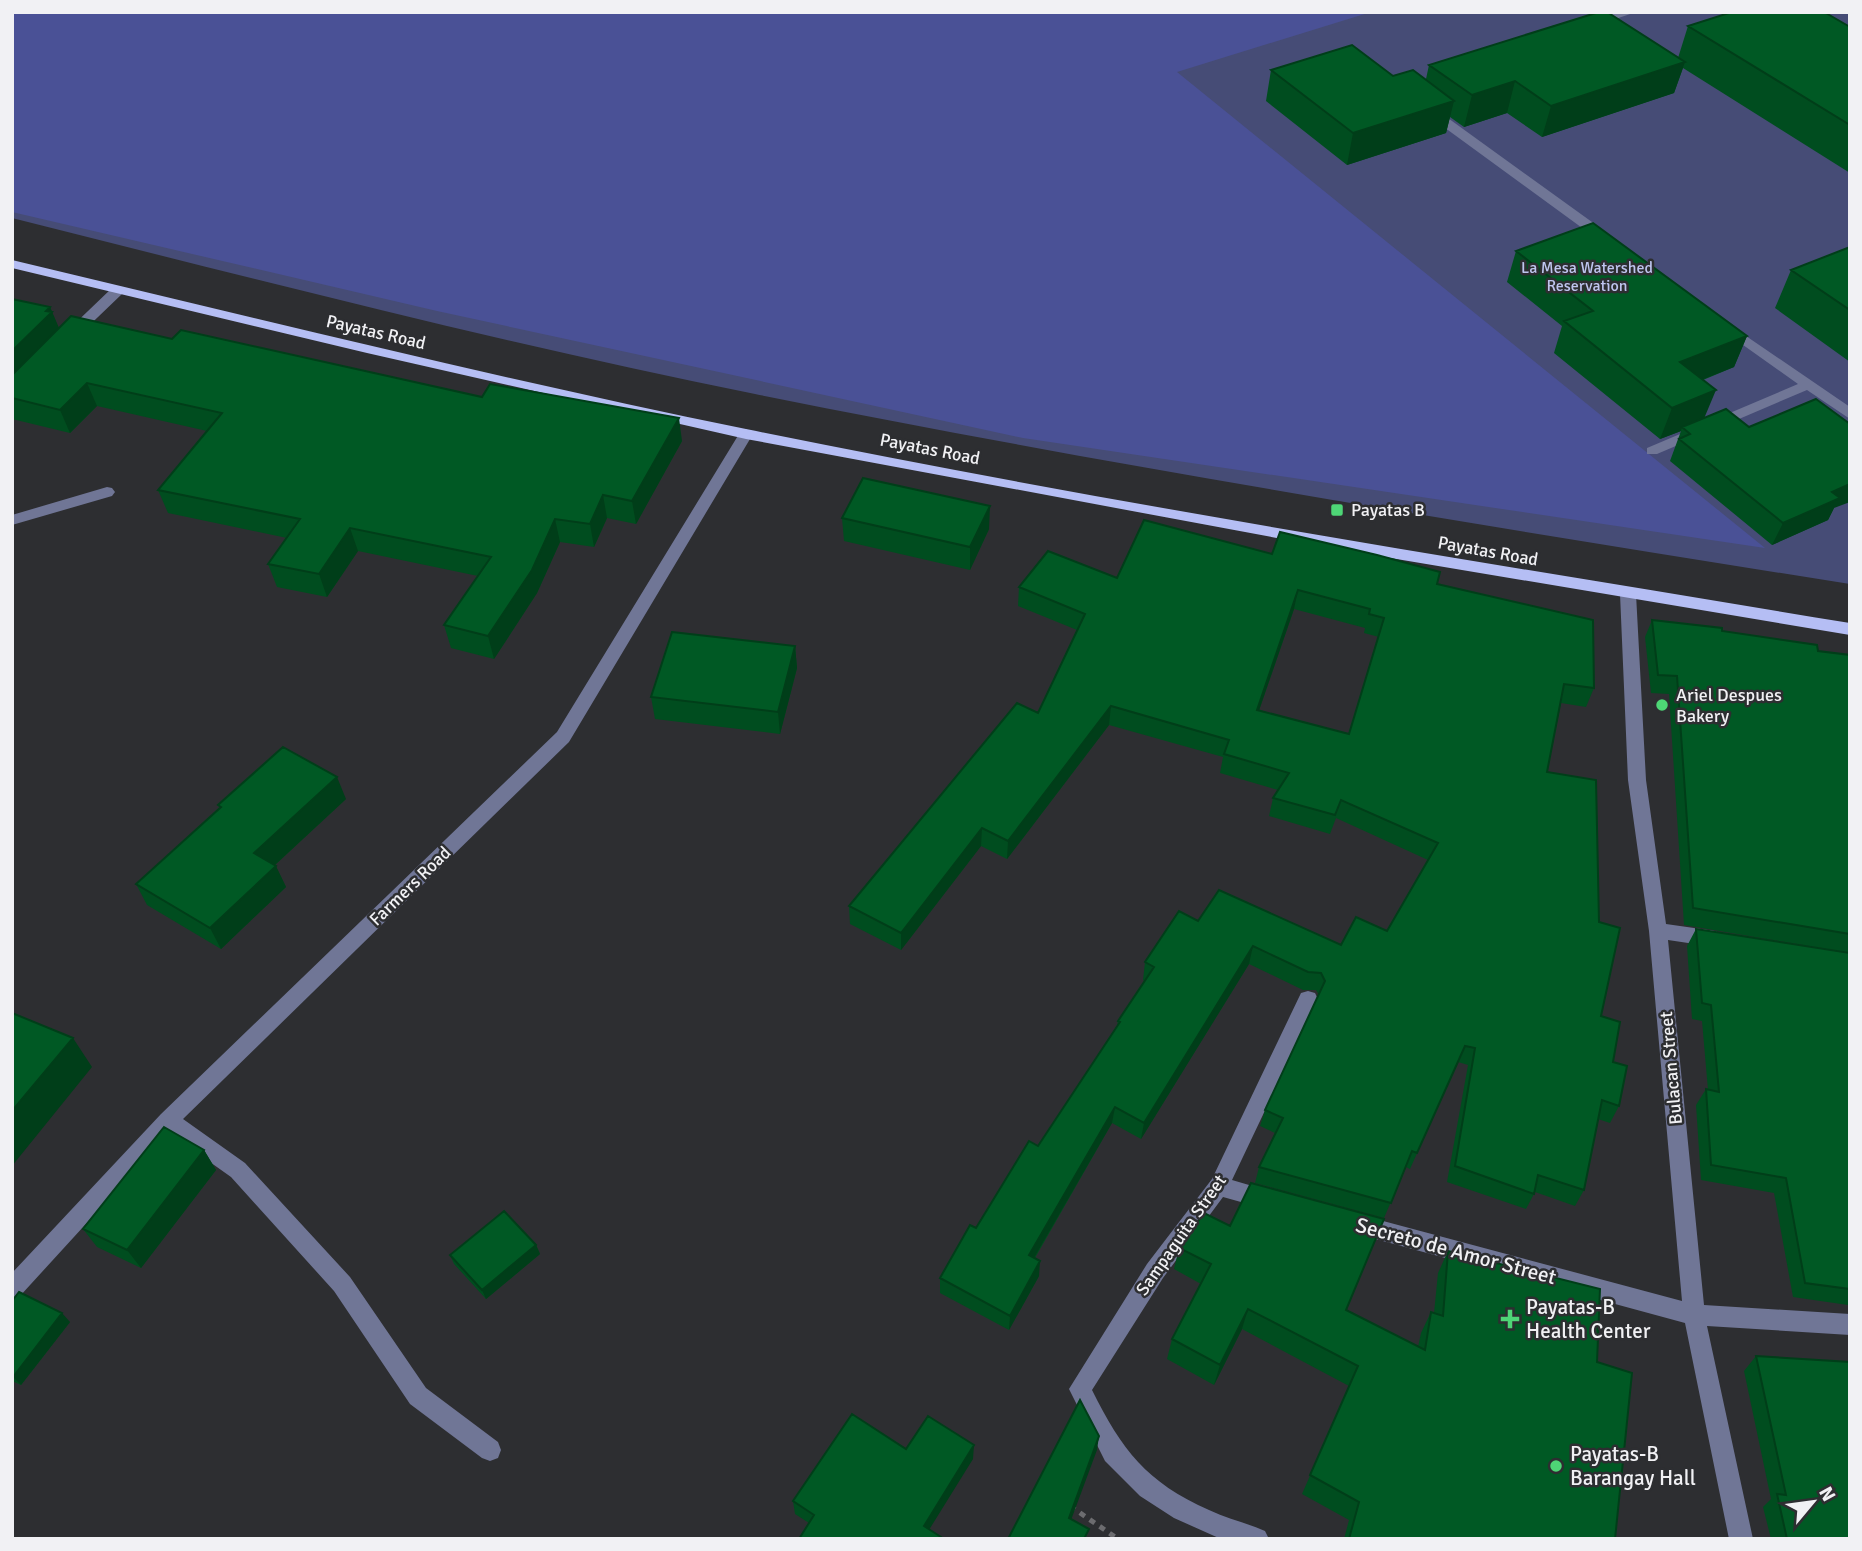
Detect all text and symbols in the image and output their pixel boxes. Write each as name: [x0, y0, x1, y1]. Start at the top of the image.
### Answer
park label: La Mesa Watershed Reservation: [1521, 258, 1653, 296]
street label: Payatas Road: [324, 310, 428, 354]
street label: Payatas Road: [878, 429, 982, 469]
place label: Payatas B: [1351, 499, 1425, 521]
marker: Payatas B: [1329, 502, 1345, 518]
street label: Payatas Road: [1436, 531, 1540, 571]
place label: Ariel Despues Bakery: [1676, 684, 1782, 727]
marker: Ariel Despues Bakery: [1654, 697, 1670, 713]
street label: Farmers Road: [365, 842, 455, 930]
street label: Bulacan Street: [1655, 1011, 1687, 1125]
street label: Sampaguita Street: [1131, 1170, 1231, 1300]
street label: Secreto de Amor Street: [1353, 1212, 1559, 1290]
place label: Payatas-B Health Center: [1526, 1294, 1651, 1344]
marker: Payatas-B Health Center: [1500, 1309, 1520, 1329]
place label: Payatas-B Barangay Hall: [1570, 1441, 1696, 1491]
marker: Payatas-B Barangay Hall: [1548, 1458, 1564, 1474]
north arrow: [1778, 1467, 1848, 1537]
text: N: [1813, 1483, 1841, 1506]

